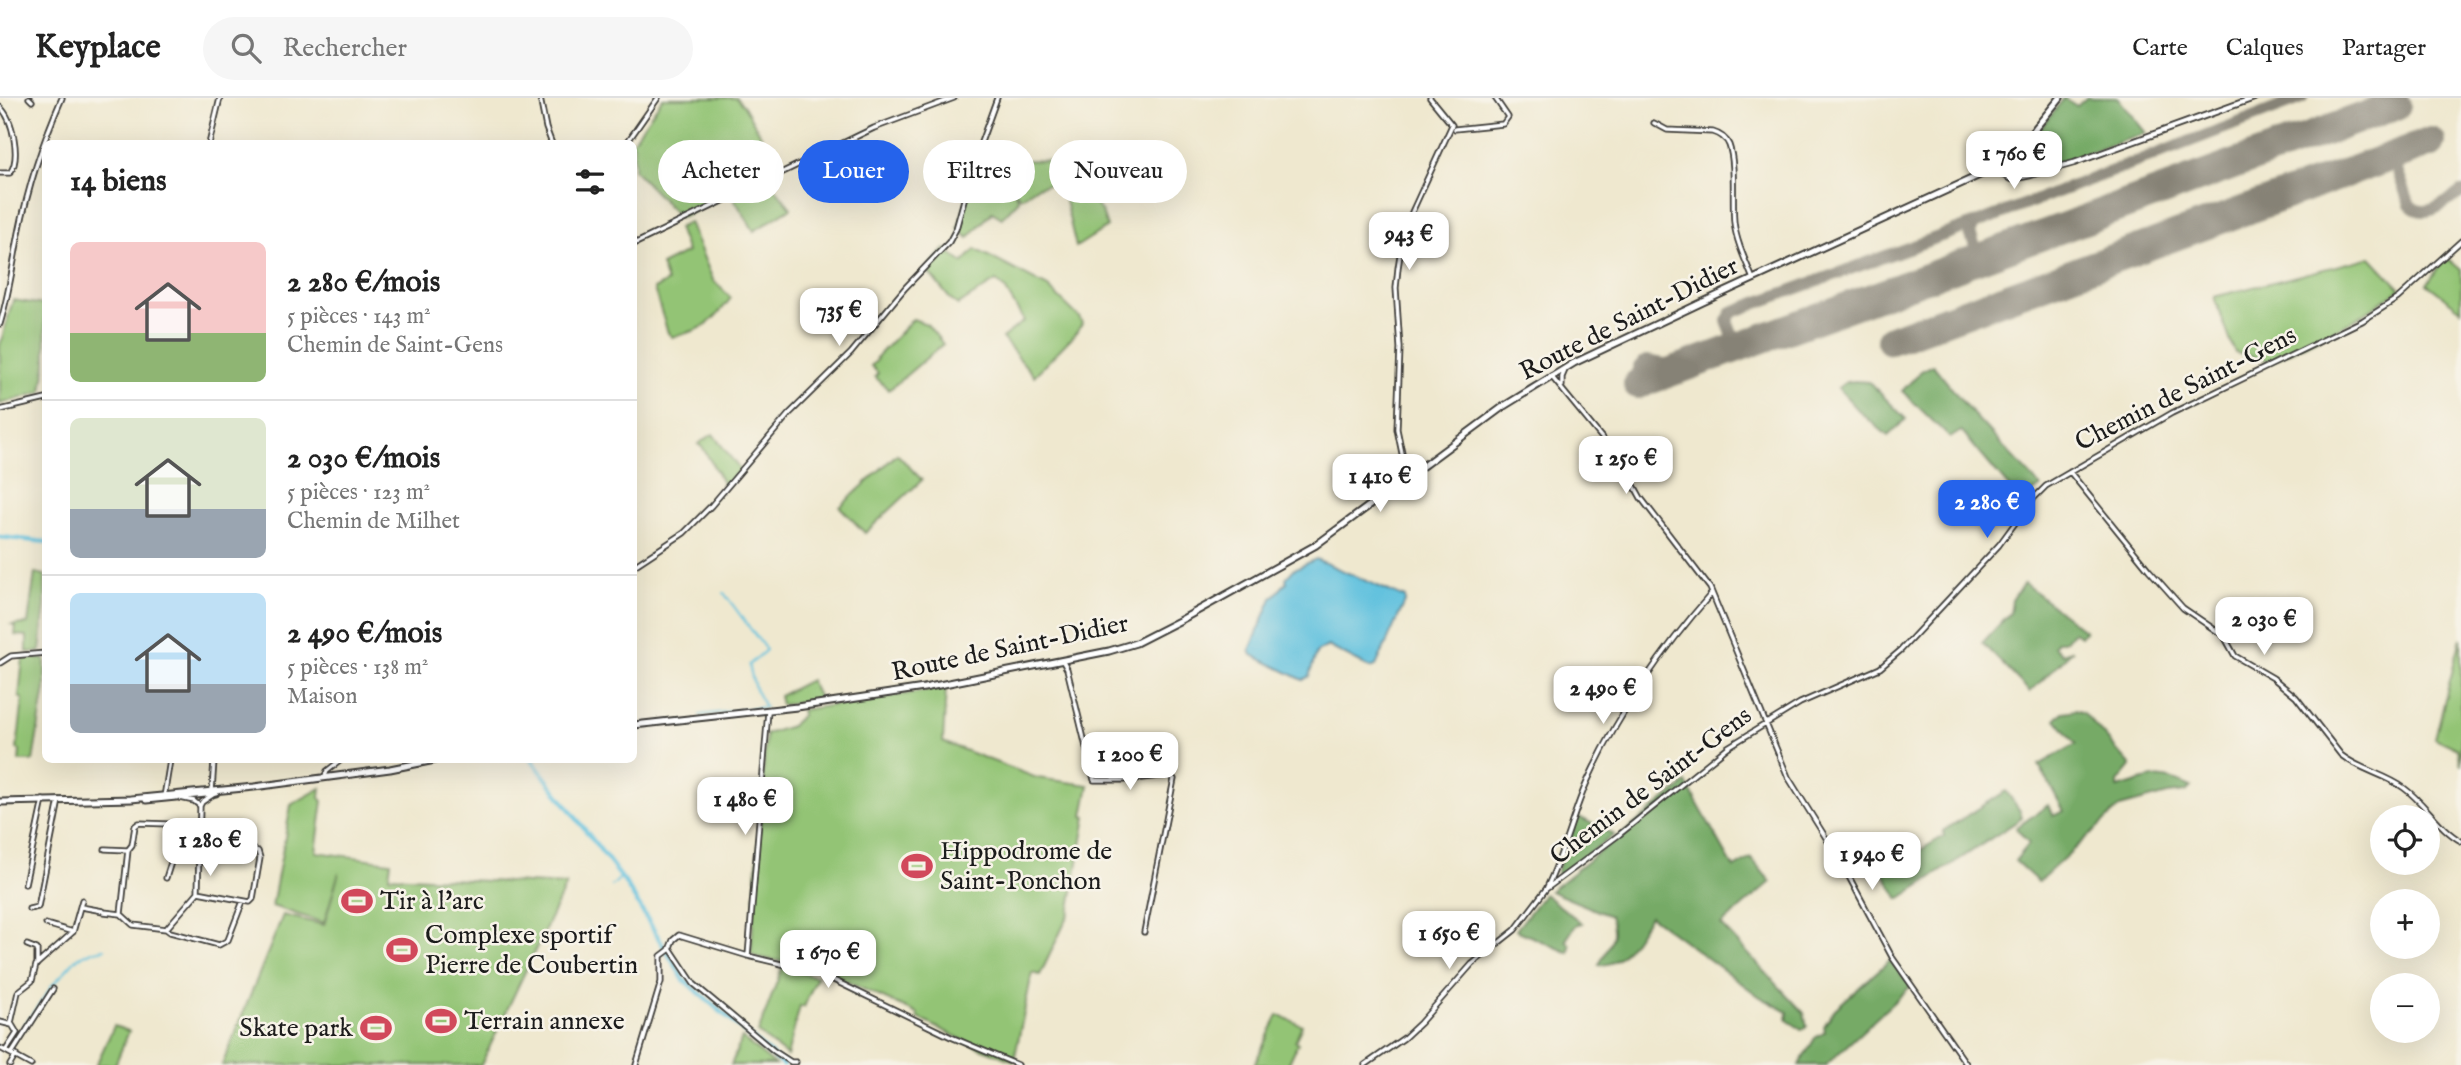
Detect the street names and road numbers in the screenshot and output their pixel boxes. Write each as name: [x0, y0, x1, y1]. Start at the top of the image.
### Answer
street label: Route de Saint-Didier: [1514, 249, 1744, 388]
street label: Chemin de Saint-Gens: [2070, 319, 2302, 459]
street label: Route de Saint-Didier: [889, 607, 1132, 689]
street label: Chemin de Saint-Gens: [1544, 699, 1758, 873]

